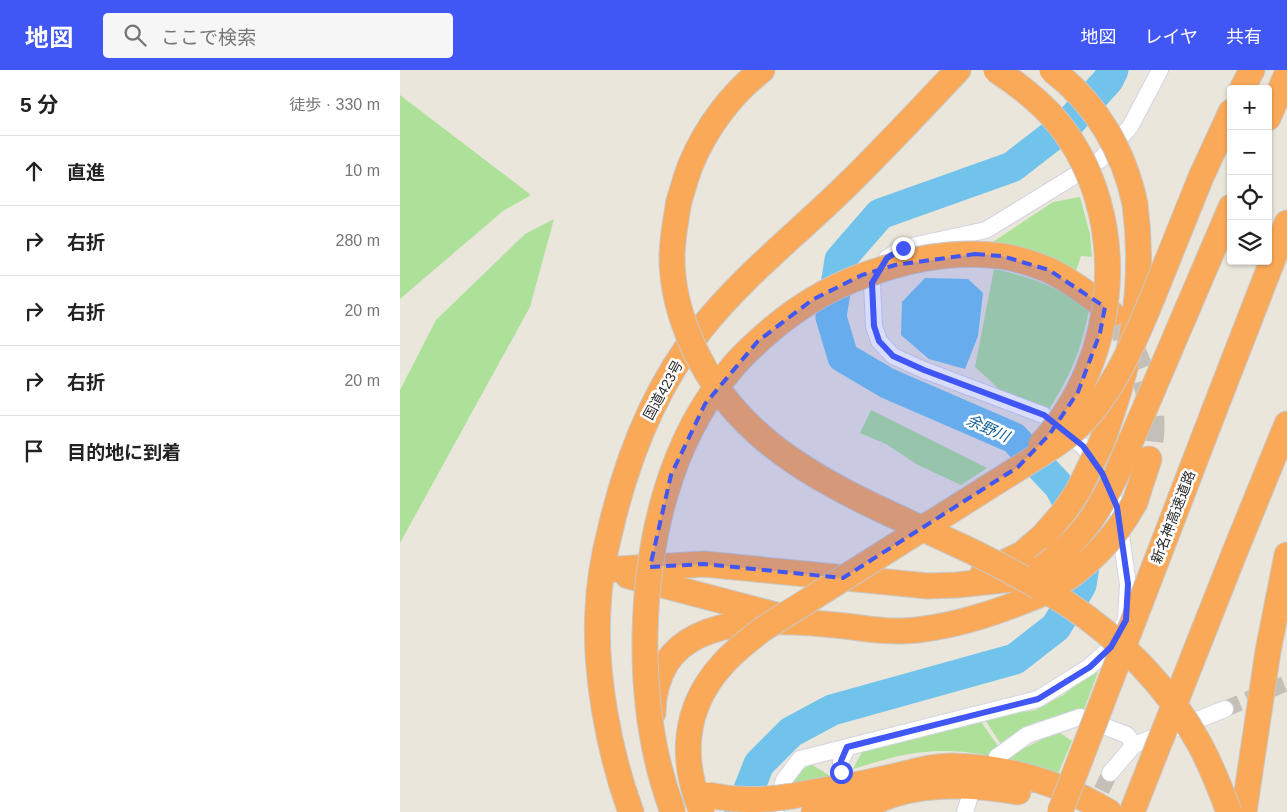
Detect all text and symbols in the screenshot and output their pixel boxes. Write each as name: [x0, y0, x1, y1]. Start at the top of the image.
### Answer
search box: [103, 13, 453, 58]
icon: search: [121, 21, 149, 49]
text: 地図: [25, 24, 73, 51]
text: ここで検索: [161, 27, 256, 48]
text: 地図: [1081, 27, 1117, 47]
text: レイヤ: [1145, 27, 1198, 47]
text: 共有: [1226, 27, 1262, 47]
map controls: [1227, 85, 1272, 265]
button: +: [1227, 85, 1272, 130]
text: 5 分: [20, 93, 59, 116]
text: 徒歩 · 330 m: [289, 96, 380, 113]
button: −: [1227, 130, 1272, 175]
icon: ahead: [20, 157, 48, 185]
text: 直進: [67, 162, 105, 183]
text: 10 m: [344, 162, 380, 179]
button: locate: [1227, 175, 1272, 220]
button: layers: [1227, 220, 1272, 265]
icon: right: [20, 227, 48, 255]
text: 右折: [67, 232, 105, 253]
text: 280 m: [336, 232, 380, 249]
route end: [892, 237, 915, 260]
icon: right: [20, 297, 48, 325]
text: 右折: [67, 302, 105, 323]
text: 20 m: [344, 302, 380, 319]
street label: 国道423号: [640, 358, 686, 422]
icon: right: [20, 367, 48, 395]
text: 右折: [67, 372, 105, 393]
text: 20 m: [344, 372, 380, 389]
water label: 余野川: [964, 411, 1014, 446]
icon: arrive: [20, 437, 48, 465]
text: 目的地に到着: [67, 442, 181, 463]
street label: 新名神高速道路: [1148, 468, 1198, 566]
route start: [830, 761, 853, 784]

